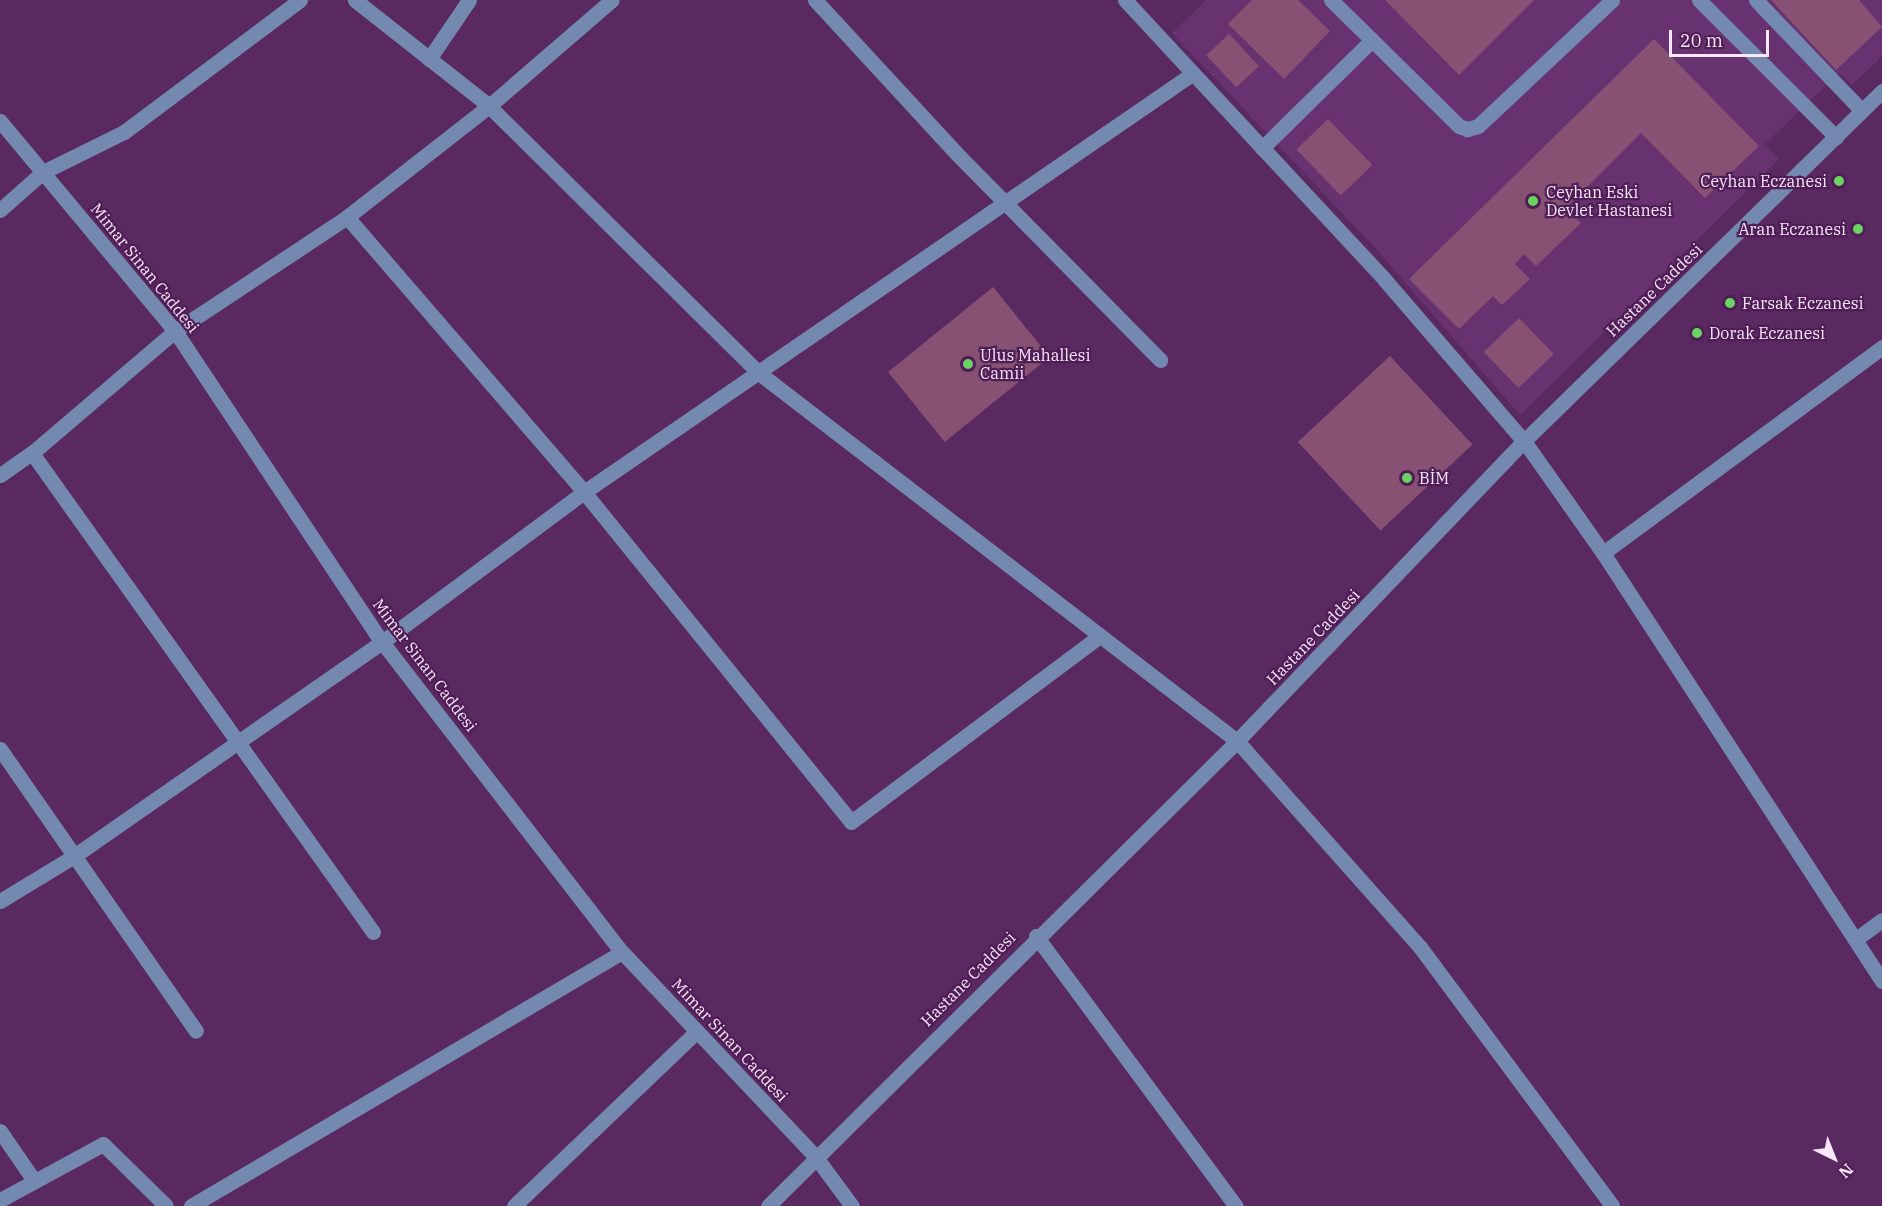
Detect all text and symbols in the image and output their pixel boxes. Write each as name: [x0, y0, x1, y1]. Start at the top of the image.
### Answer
scale bar: [1672, 18, 1772, 56]
text: 20 m: [1680, 29, 1723, 52]
place label: Ceyhan Eczanesi: [1700, 171, 1827, 191]
marker: Ceyhan Eczanesi: [1832, 174, 1846, 188]
place label: Ceyhan Eski Devlet Hastanesi: [1546, 182, 1672, 220]
marker: Ceyhan Eski Devlet Hastanesi: [1524, 192, 1542, 210]
street label: Mimar Sinan Caddesi: [87, 199, 203, 337]
place label: Aran Eczanesi: [1738, 219, 1846, 239]
marker: Aran Eczanesi: [1851, 222, 1865, 236]
street label: Hastane Caddesi: [1602, 239, 1706, 341]
place label: Farsak Eczanesi: [1742, 293, 1864, 313]
marker: Farsak Eczanesi: [1723, 296, 1737, 310]
place label: Dorak Eczanesi: [1709, 323, 1825, 343]
marker: Dorak Eczanesi: [1690, 326, 1704, 340]
place label: Ulus Mahallesi Camii: [980, 345, 1090, 383]
marker: Ulus Mahallesi Camii: [961, 357, 975, 371]
place label: BİM: [1419, 468, 1449, 488]
marker: BİM: [1400, 471, 1414, 485]
street label: Hastane Caddesi: [1262, 585, 1364, 689]
street label: Mimar Sinan Caddesi: [369, 595, 481, 735]
street label: Hastane Caddesi: [917, 928, 1019, 1030]
street label: Mimar Sinan Caddesi: [668, 975, 792, 1105]
north arrow: [1804, 1128, 1864, 1188]
text: N: [1835, 1160, 1858, 1183]

